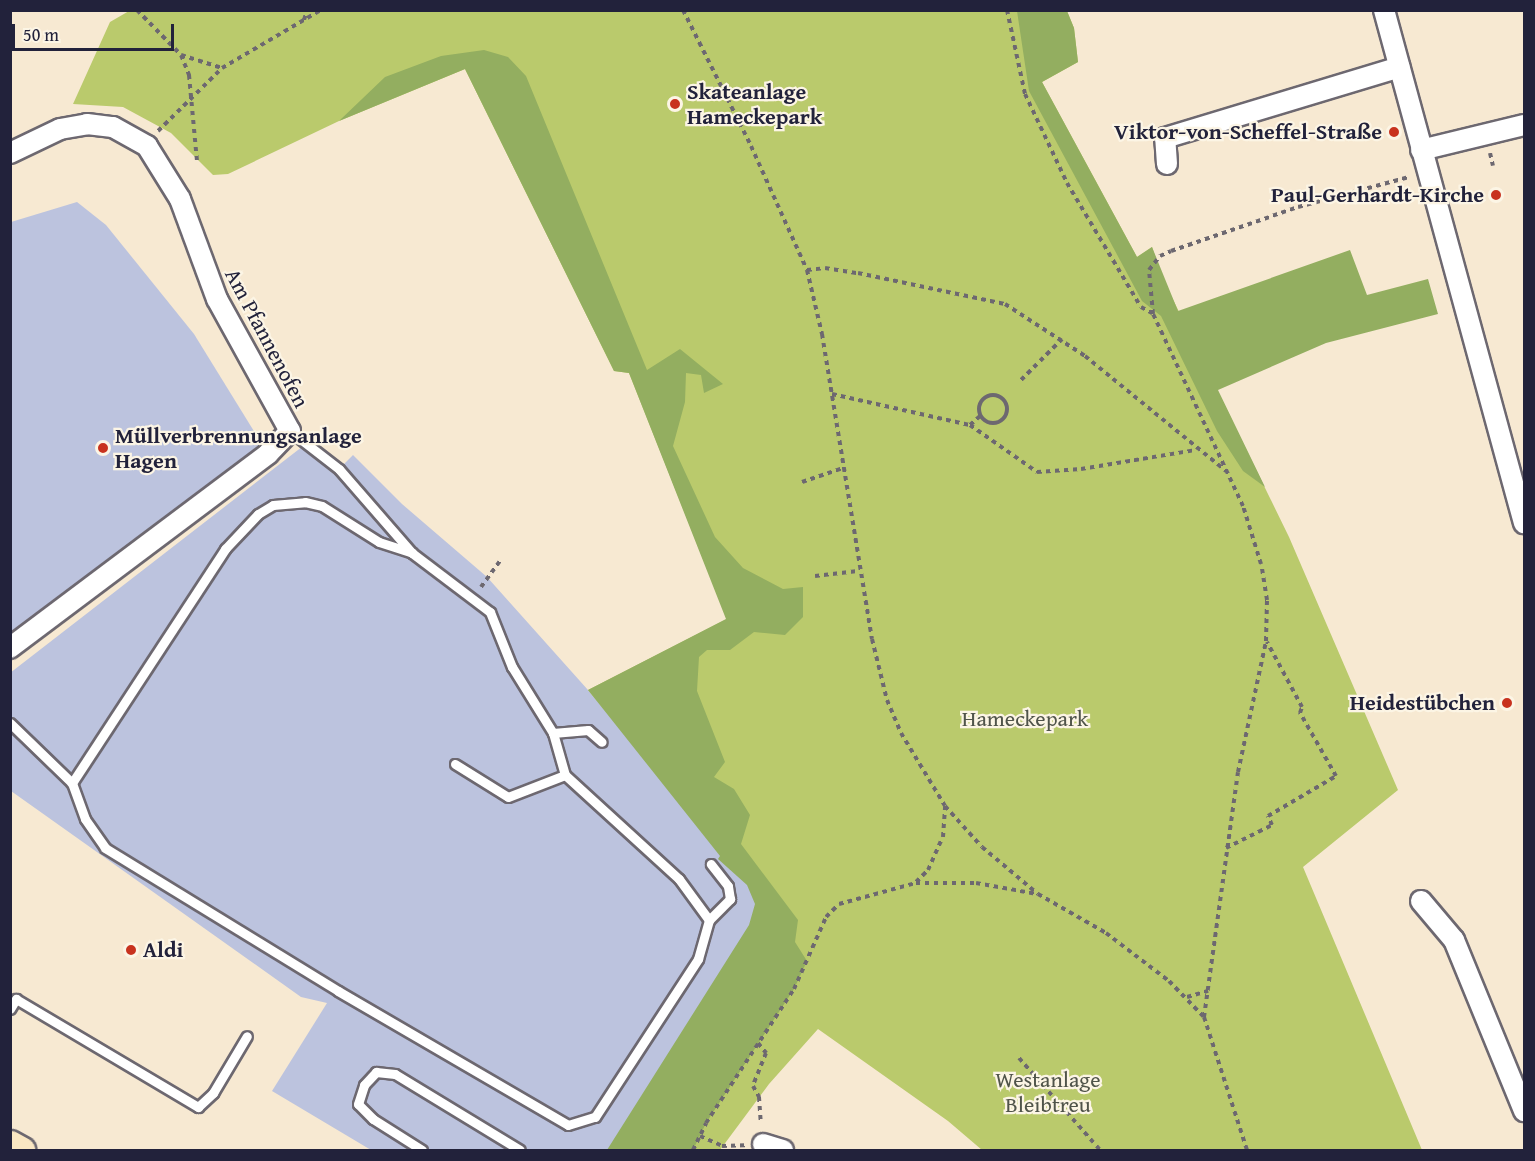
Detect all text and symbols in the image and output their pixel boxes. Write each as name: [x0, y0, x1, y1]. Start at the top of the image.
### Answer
scale bar: [15, 12, 177, 50]
text: 50 m: [23, 21, 59, 48]
place label: Skateanlage Hameckepark: [687, 78, 822, 130]
marker: Skateanlage Hameckepark: [668, 97, 682, 111]
place label: Viktor-von-Scheffel-Straße: [1114, 119, 1382, 145]
marker: Viktor-von-Scheffel-Straße: [1387, 125, 1401, 139]
place label: Paul-Gerhardt-Kirche: [1271, 182, 1484, 208]
marker: Paul-Gerhardt-Kirche: [1489, 188, 1503, 202]
street label: Am Pfannenofen: [219, 264, 315, 412]
place label: Müllverbrennungsanlage Hagen: [115, 422, 362, 474]
marker: Müllverbrennungsanlage Hagen: [96, 441, 110, 455]
place label: Heidestübchen: [1350, 690, 1495, 716]
marker: Heidestübchen: [1500, 696, 1514, 710]
park label: Hameckepark: [962, 706, 1088, 732]
place label: Aldi: [143, 937, 183, 963]
marker: Aldi: [124, 943, 138, 957]
park label: Westanlage Bleibtreu: [995, 1066, 1101, 1118]

